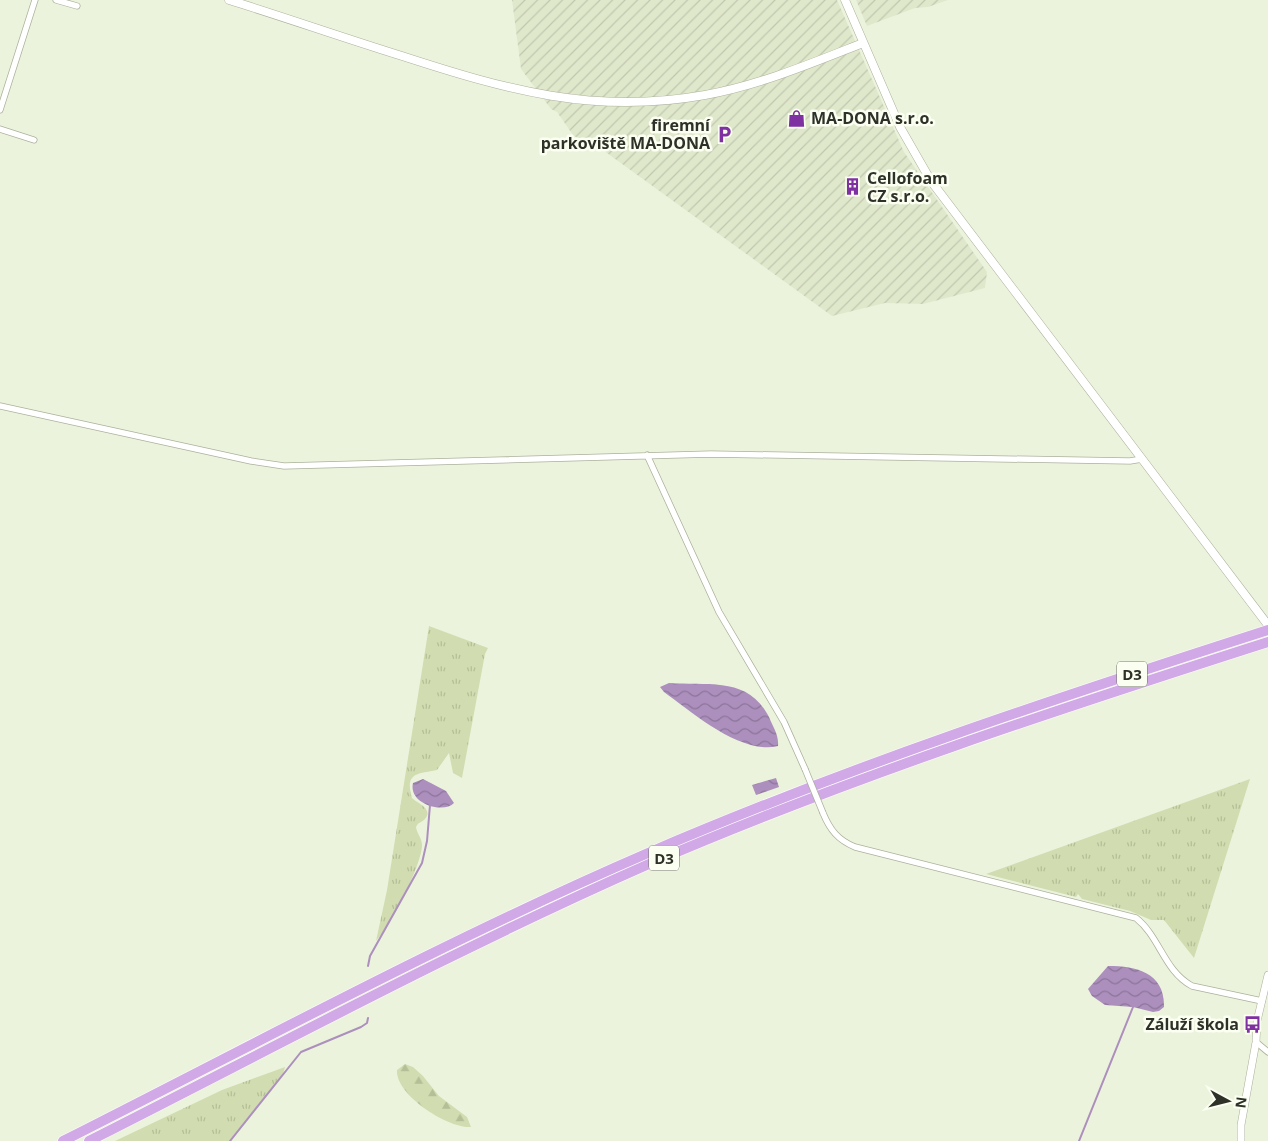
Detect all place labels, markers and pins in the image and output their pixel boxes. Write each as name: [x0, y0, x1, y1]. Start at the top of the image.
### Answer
place label: MA-DONA s.r.o.: [811, 107, 934, 129]
shop icon: MA-DONA s.r.o.: [787, 108, 807, 128]
place label: firemní parkoviště MA-DONA: [541, 114, 711, 154]
parking icon: firemní parkoviště MA-DONA: [714, 124, 734, 144]
place label: Cellofoam CZ s.r.o.: [867, 167, 948, 207]
building icon: Cellofoam CZ s.r.o.: [843, 177, 863, 197]
place label: Záluží škola: [1146, 1013, 1239, 1035]
bus stop icon: Záluží škola: [1243, 1014, 1263, 1034]

